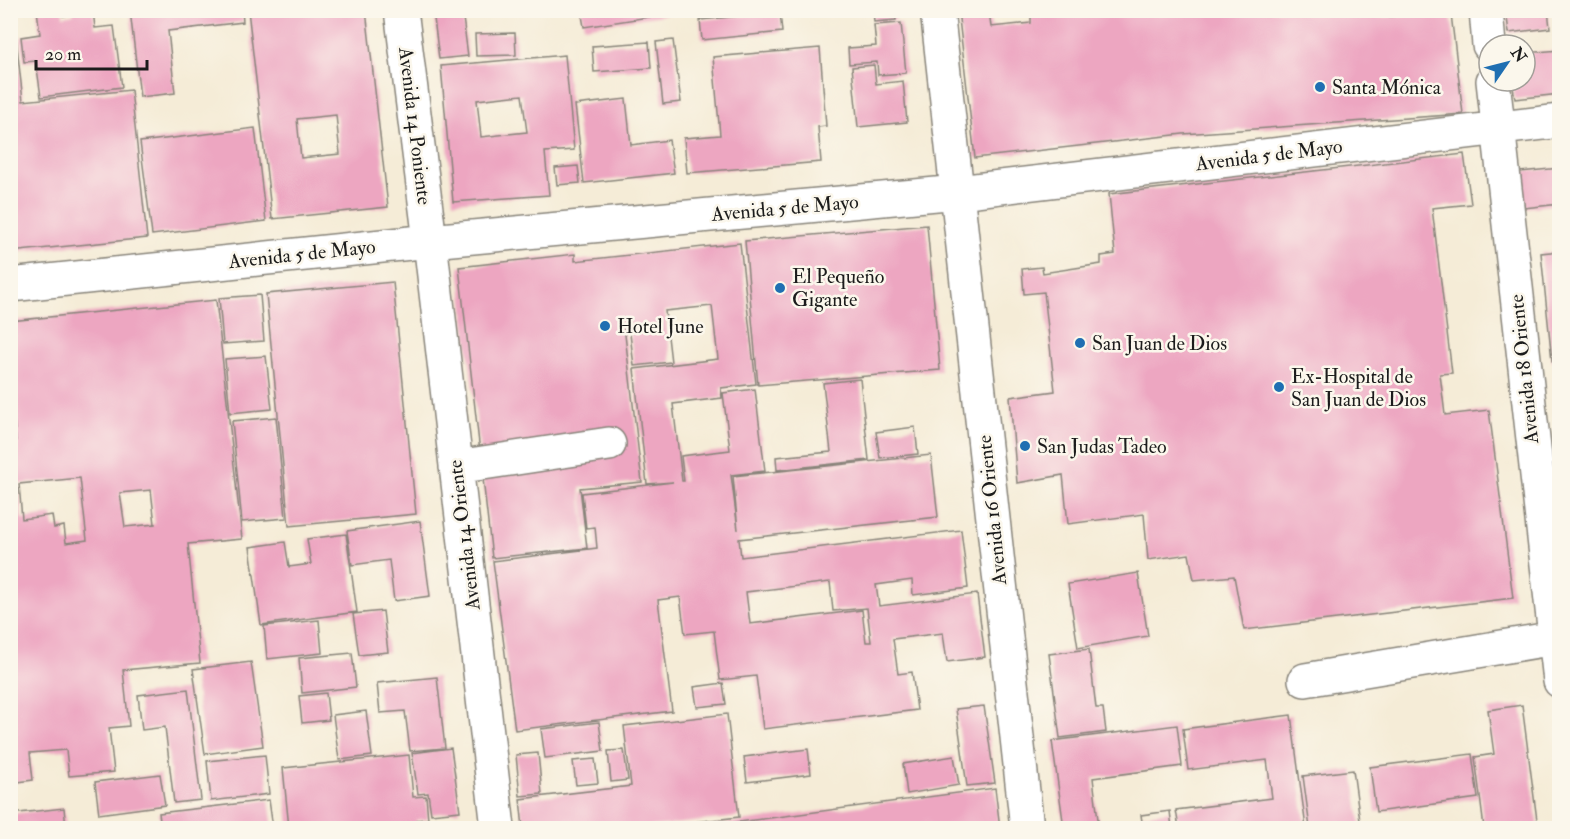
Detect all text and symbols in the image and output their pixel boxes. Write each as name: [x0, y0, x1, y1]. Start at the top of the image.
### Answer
scale bar: [36, 33, 147, 71]
north arrow: [1477, 33, 1537, 93]
text: 20 m: [45, 43, 81, 66]
text: N: [1506, 43, 1531, 67]
street label: Avenida 14 Poniente: [393, 45, 437, 206]
place label: Santa Mónica: [1332, 75, 1442, 100]
marker: Santa Mónica: [1313, 80, 1327, 94]
street label: Avenida 5 de Mayo: [1193, 134, 1344, 177]
street label: Avenida 5 de Mayo: [709, 189, 860, 227]
street label: Avenida 5 de Mayo: [226, 234, 377, 274]
place label: El Pequeño Gigante: [792, 264, 884, 312]
marker: El Pequeño Gigante: [773, 281, 787, 295]
street label: Avenida 18 Oriente: [1504, 293, 1544, 446]
place label: Hotel June: [617, 314, 704, 339]
marker: Hotel June: [598, 319, 612, 333]
place label: San Juan de Dios: [1092, 331, 1227, 356]
marker: San Juan de Dios: [1073, 336, 1087, 350]
place label: Ex-Hospital de San Juan de Dios: [1291, 364, 1426, 412]
marker: Ex-Hospital de San Juan de Dios: [1272, 380, 1286, 394]
street label: Avenida 16 Oriente: [972, 434, 1012, 587]
place label: San Judas Tadeo: [1037, 434, 1167, 459]
marker: San Judas Tadeo: [1018, 439, 1032, 453]
street label: Avenida 14 Oriente: [442, 458, 486, 613]

